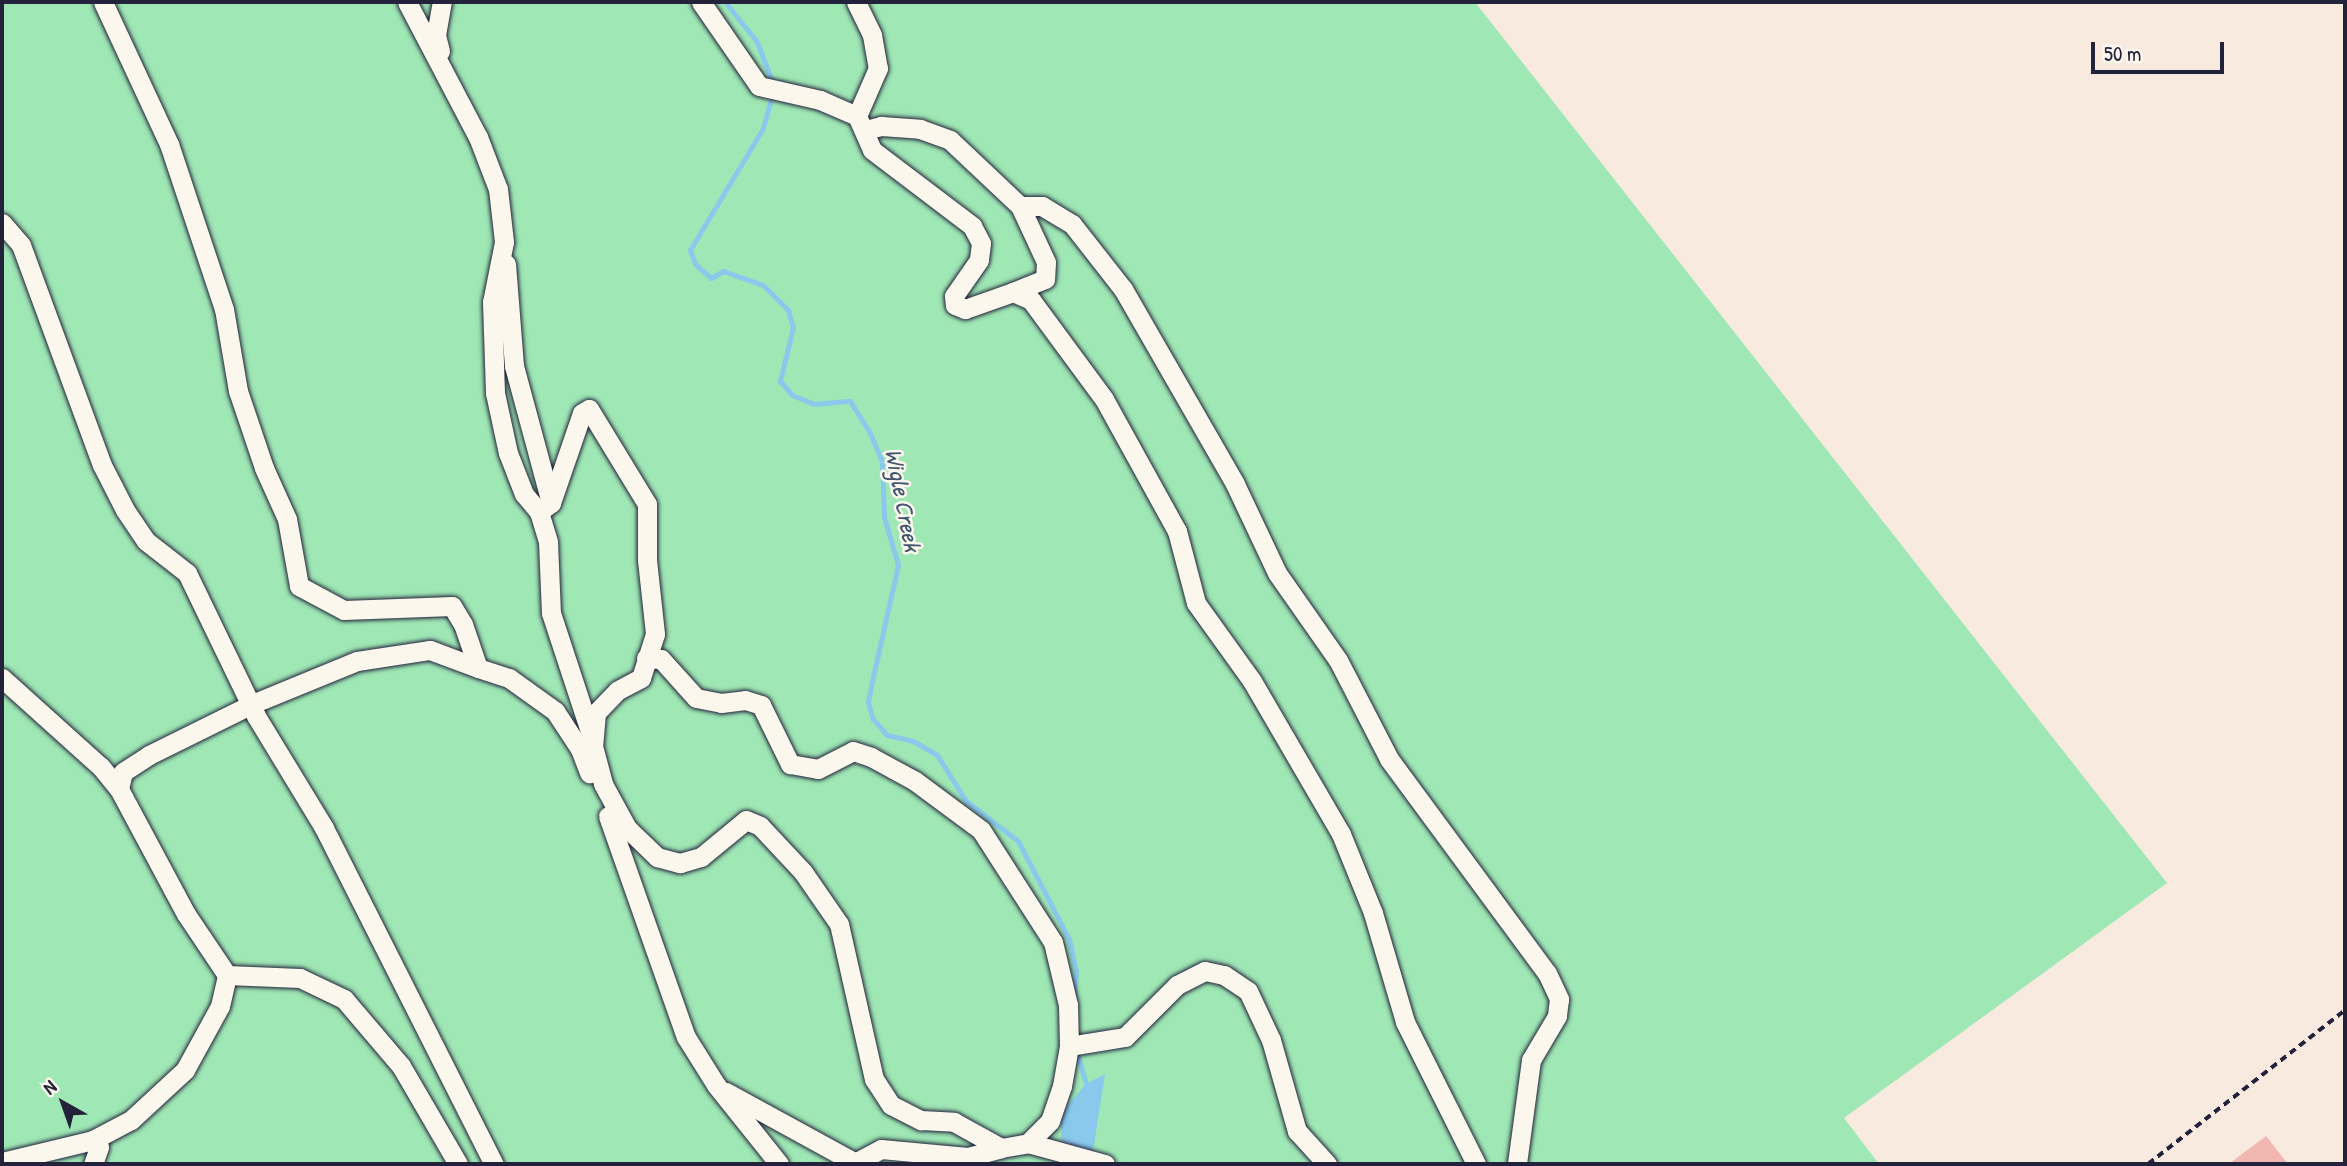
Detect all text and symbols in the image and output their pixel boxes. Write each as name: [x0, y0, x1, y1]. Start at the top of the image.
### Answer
scale bar: [2095, 28, 2228, 72]
text: 50 m: [2104, 39, 2141, 68]
water label: Wigle Creek: [879, 446, 927, 554]
north arrow: [28, 1068, 98, 1138]
text: N: [37, 1074, 62, 1100]

